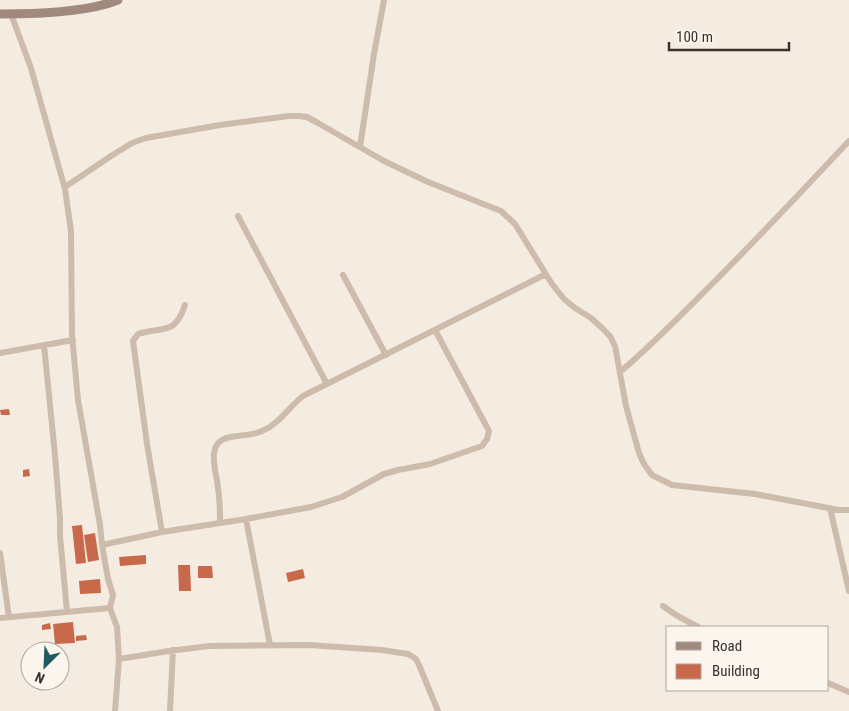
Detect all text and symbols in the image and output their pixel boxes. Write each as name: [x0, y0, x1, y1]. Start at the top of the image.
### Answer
scale bar: [669, 20, 789, 52]
text: 100 m: [676, 28, 713, 46]
legend: [666, 626, 829, 691]
text: Road: [712, 637, 742, 655]
north arrow: [20, 641, 70, 691]
text: Building: [712, 662, 760, 680]
text: N: [33, 669, 47, 687]

